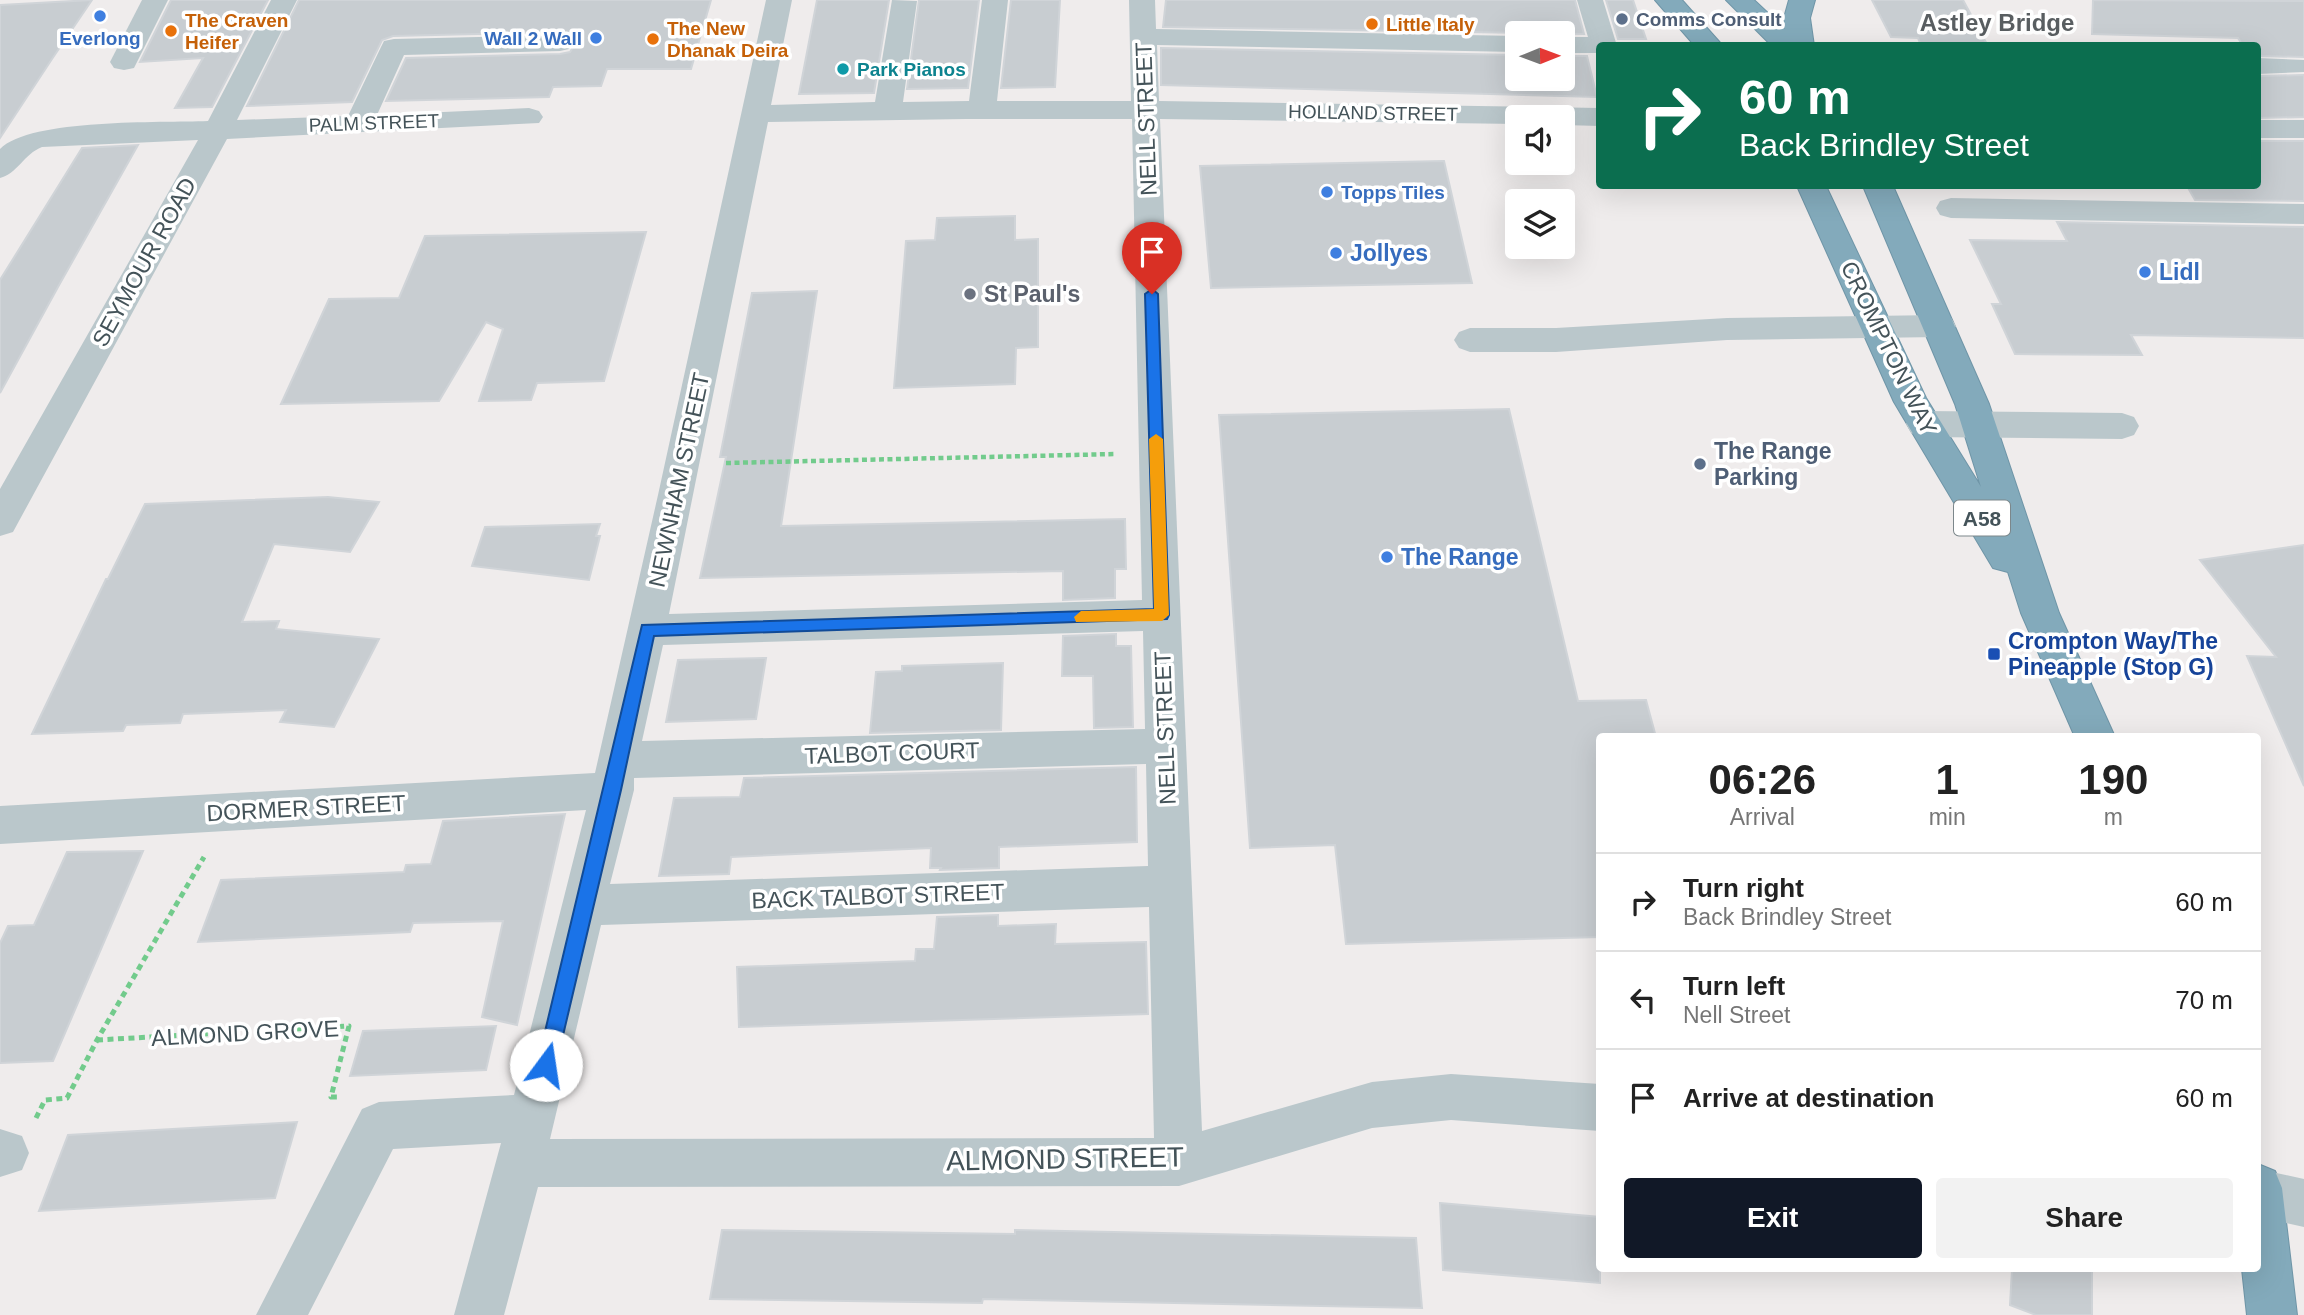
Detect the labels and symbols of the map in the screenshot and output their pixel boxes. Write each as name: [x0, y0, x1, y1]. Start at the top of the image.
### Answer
marker: Everlong: [92, 8, 108, 24]
place label: Comms Consult: [1636, 9, 1782, 30]
district label: Astley Bridge: [1920, 9, 2074, 36]
place label: The Craven Heifer: [185, 10, 288, 53]
marker: Comms Consult: [1614, 11, 1630, 27]
place label: Little Italy: [1386, 14, 1475, 35]
marker: Little Italy: [1364, 16, 1380, 32]
place label: The New Dhanak Deira: [667, 18, 789, 61]
north arrow: [1505, 21, 1575, 91]
marker: The Craven Heifer: [163, 23, 179, 39]
place label: Everlong: [59, 28, 141, 49]
place label: Wall 2 Wall: [484, 28, 582, 49]
marker: Wall 2 Wall: [588, 30, 604, 46]
marker: The New Dhanak Deira: [645, 31, 661, 47]
street label: NELL STREET: [1130, 42, 1162, 196]
place label: Park Pianos: [857, 59, 966, 80]
marker: Park Pianos: [835, 61, 851, 77]
street label: HOLLAND STREET: [1288, 101, 1459, 125]
street label: PALM STREET: [308, 110, 440, 136]
street label: SEYMOUR ROAD: [87, 173, 201, 351]
place label: Topps Tiles: [1341, 182, 1445, 203]
marker: Topps Tiles: [1319, 184, 1335, 200]
pin: [1122, 222, 1182, 294]
place label: Jollyes: [1350, 240, 1428, 266]
marker: Jollyes: [1328, 245, 1344, 261]
street label: CROMPTON WAY: [1836, 257, 1942, 439]
place label: Lidl: [2159, 259, 2200, 285]
marker: Lidl: [2137, 264, 2153, 280]
place label: St Paul's: [984, 281, 1080, 307]
marker: St Paul's: [962, 286, 978, 302]
street label: NEWNHAM STREET: [644, 370, 714, 590]
place label: The Range Parking: [1714, 438, 1832, 490]
marker: The Range Parking: [1692, 456, 1708, 472]
road number: A58: [1954, 500, 2010, 536]
place label: The Range: [1401, 544, 1519, 570]
marker: The Range: [1379, 549, 1395, 565]
place label: Crompton Way/The Pineapple (Stop G): [2008, 628, 2218, 680]
marker: Crompton Way/The Pineapple (Stop G): [1986, 646, 2002, 662]
street label: NELL STREET: [1149, 651, 1181, 805]
street label: TALBOT COURT: [804, 737, 980, 769]
street label: DORMER STREET: [206, 790, 406, 826]
street label: BACK TALBOT STREET: [751, 879, 1005, 913]
street label: ALMOND GROVE: [151, 1015, 339, 1051]
position arrow: [509, 1028, 583, 1102]
street label: ALMOND STREET: [946, 1141, 1184, 1177]

